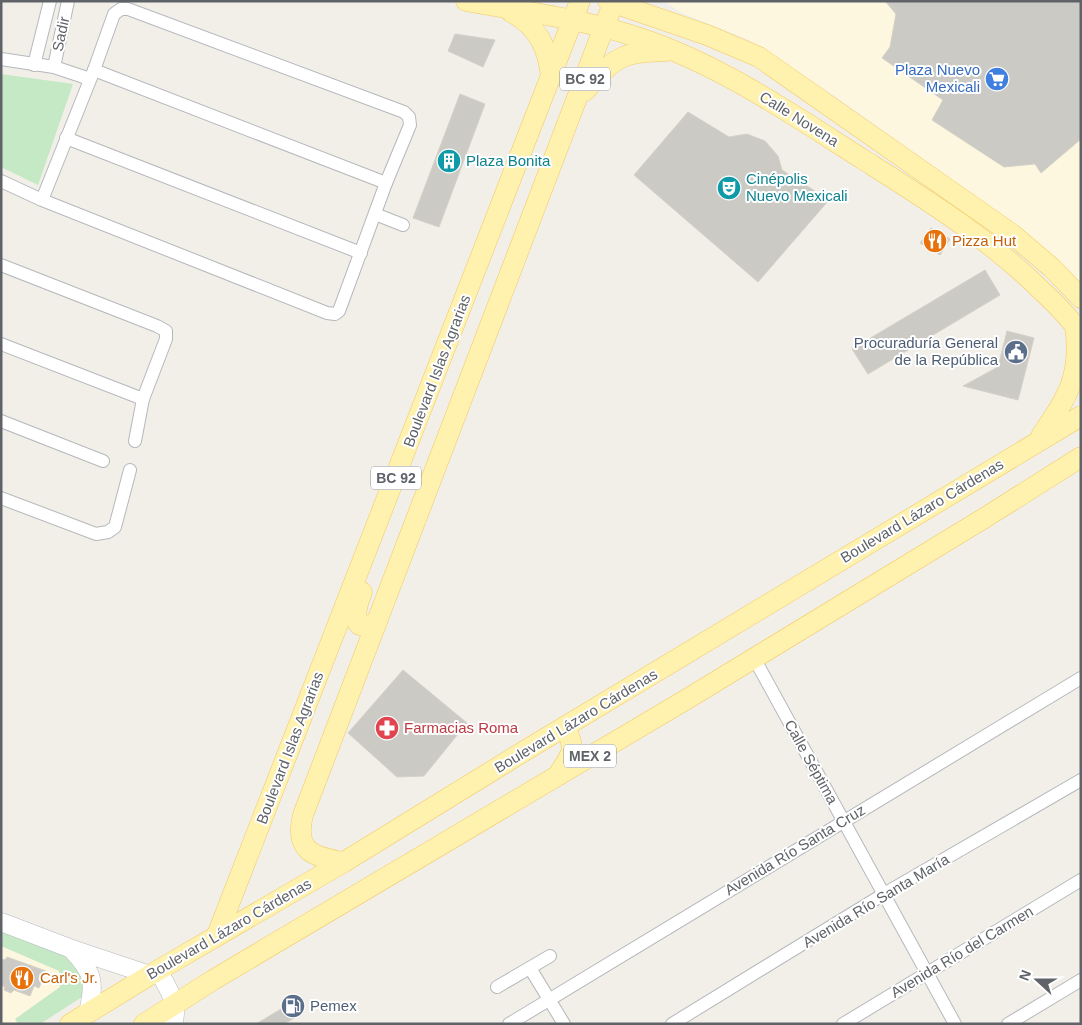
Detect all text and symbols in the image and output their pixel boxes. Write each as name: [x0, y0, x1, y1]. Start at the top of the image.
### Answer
street label: Sadir: [49, 15, 72, 53]
place label: Plaza Nuevo Mexicali: [895, 61, 980, 95]
supermarket icon: Plaza Nuevo Mexicali: [984, 66, 1010, 92]
road number: BC 92: [560, 68, 610, 90]
street label: Calle Novena: [757, 88, 843, 150]
building icon: Plaza Bonita: [436, 148, 462, 174]
place label: Plaza Bonita: [466, 152, 551, 169]
place label: Cinépolis Nuevo Mexicali: [746, 170, 848, 204]
theatre icon: Cinépolis Nuevo Mexicali: [716, 175, 742, 201]
restaurant icon: Pizza Hut: [922, 228, 948, 254]
place label: Pizza Hut: [952, 232, 1017, 249]
street label: Boulevard Islas Agrarias: [400, 292, 473, 449]
place label: Procuraduría General de la República: [854, 334, 999, 368]
public building icon: Procuraduría General de la República: [1003, 339, 1029, 365]
street label: Boulevard Lázaro Cárdenas: [837, 455, 1006, 566]
road number: BC 92: [371, 466, 421, 489]
street label: Boulevard Lázaro Cárdenas: [491, 665, 660, 776]
street label: Boulevard Islas Agrarias: [253, 669, 326, 826]
pharmacy icon: Farmacias Roma: [374, 715, 400, 741]
street label: Calle Séptima: [781, 717, 842, 807]
place label: Farmacias Roma: [404, 719, 519, 736]
road number: MEX 2: [564, 744, 616, 768]
street label: Avenida Río Santa Cruz: [722, 801, 868, 898]
street label: Avenida Río Santa María: [800, 850, 952, 951]
street label: Boulevard Lázaro Cárdenas: [144, 875, 314, 983]
street label: Avenida Río del Carmen: [887, 902, 1036, 1001]
north arrow: [1012, 955, 1062, 1005]
restaurant icon: Carl's Jr.: [9, 965, 35, 991]
text: N: [1016, 968, 1034, 983]
place label: Carl's Jr.: [40, 969, 98, 986]
fuel station icon: Pemex: [280, 993, 306, 1019]
place label: Pemex: [310, 997, 357, 1014]

